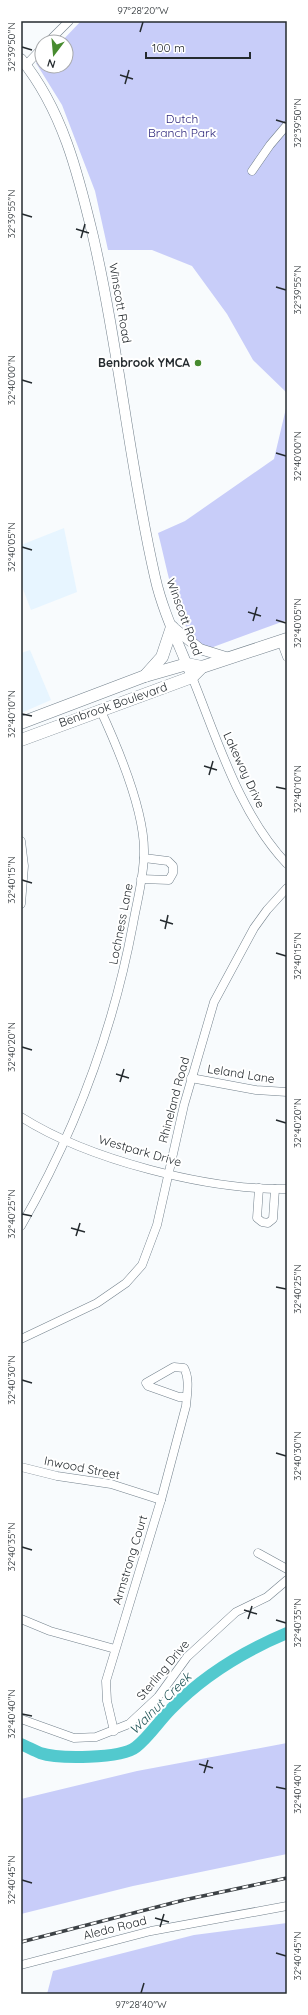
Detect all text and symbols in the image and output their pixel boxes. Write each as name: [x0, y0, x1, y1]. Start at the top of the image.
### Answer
text: 97°28'20"W: [117, 4, 169, 17]
text: 32°39'50"N: [5, 22, 18, 72]
north arrow: [34, 34, 74, 74]
scale bar: [146, 34, 250, 60]
text: 100 m: [152, 40, 185, 55]
text: N: [45, 56, 57, 71]
text: 32°39'50"N: [291, 98, 304, 148]
park label: Dutch Branch Park: [148, 111, 216, 140]
text: 32°39'55"N: [5, 190, 18, 238]
street label: Winscott Road: [106, 262, 135, 344]
text: 32°39'55"N: [291, 266, 304, 314]
text: 32°40'00"N: [5, 355, 18, 405]
place label: Benbrook YMCA: [98, 355, 190, 370]
marker: Benbrook YMCA: [193, 358, 203, 368]
text: 32°40'00"N: [291, 431, 304, 481]
text: 32°40'05"N: [5, 522, 18, 572]
street label: Winscott Road: [164, 576, 205, 658]
text: 32°40'05"N: [291, 598, 304, 648]
street label: Benbrook Boulevard: [57, 679, 169, 730]
text: 32°40'10"N: [5, 690, 18, 738]
street label: Lakeway Drive: [220, 729, 269, 810]
text: 32°40'10"N: [291, 765, 304, 813]
text: 32°40'15"N: [5, 856, 18, 904]
street label: Lochness Lane: [105, 882, 136, 966]
text: 32°40'15"N: [291, 932, 304, 980]
text: 32°40'20"N: [5, 1022, 18, 1072]
street label: Rhineland Road: [155, 1055, 192, 1145]
street label: Leland Lane: [206, 1061, 276, 1086]
text: 32°40'20"N: [291, 1098, 304, 1148]
street label: Westpark Drive: [97, 1132, 184, 1170]
text: 32°40'25"N: [5, 1189, 18, 1239]
text: 32°40'25"N: [291, 1264, 304, 1314]
text: 32°40'30"N: [5, 1355, 18, 1405]
text: 32°40'30"N: [291, 1431, 304, 1481]
street label: Inwood Street: [43, 1453, 121, 1482]
street label: Armstrong Court: [109, 1513, 150, 1606]
text: 32°40'35"N: [5, 1522, 18, 1572]
text: 32°40'35"N: [291, 1598, 304, 1648]
street label: Sterling Drive: [133, 1636, 192, 1703]
water label: Walnut Creek: [126, 1668, 195, 1737]
text: 32°40'40"N: [5, 1689, 18, 1739]
text: 32°40'40"N: [291, 1764, 304, 1814]
text: 32°40'45"N: [5, 1855, 18, 1905]
street label: Aledo Road: [82, 1912, 148, 1943]
text: 32°40'45"N: [291, 1931, 304, 1981]
text: 97°28'40"W: [115, 1998, 167, 2011]

